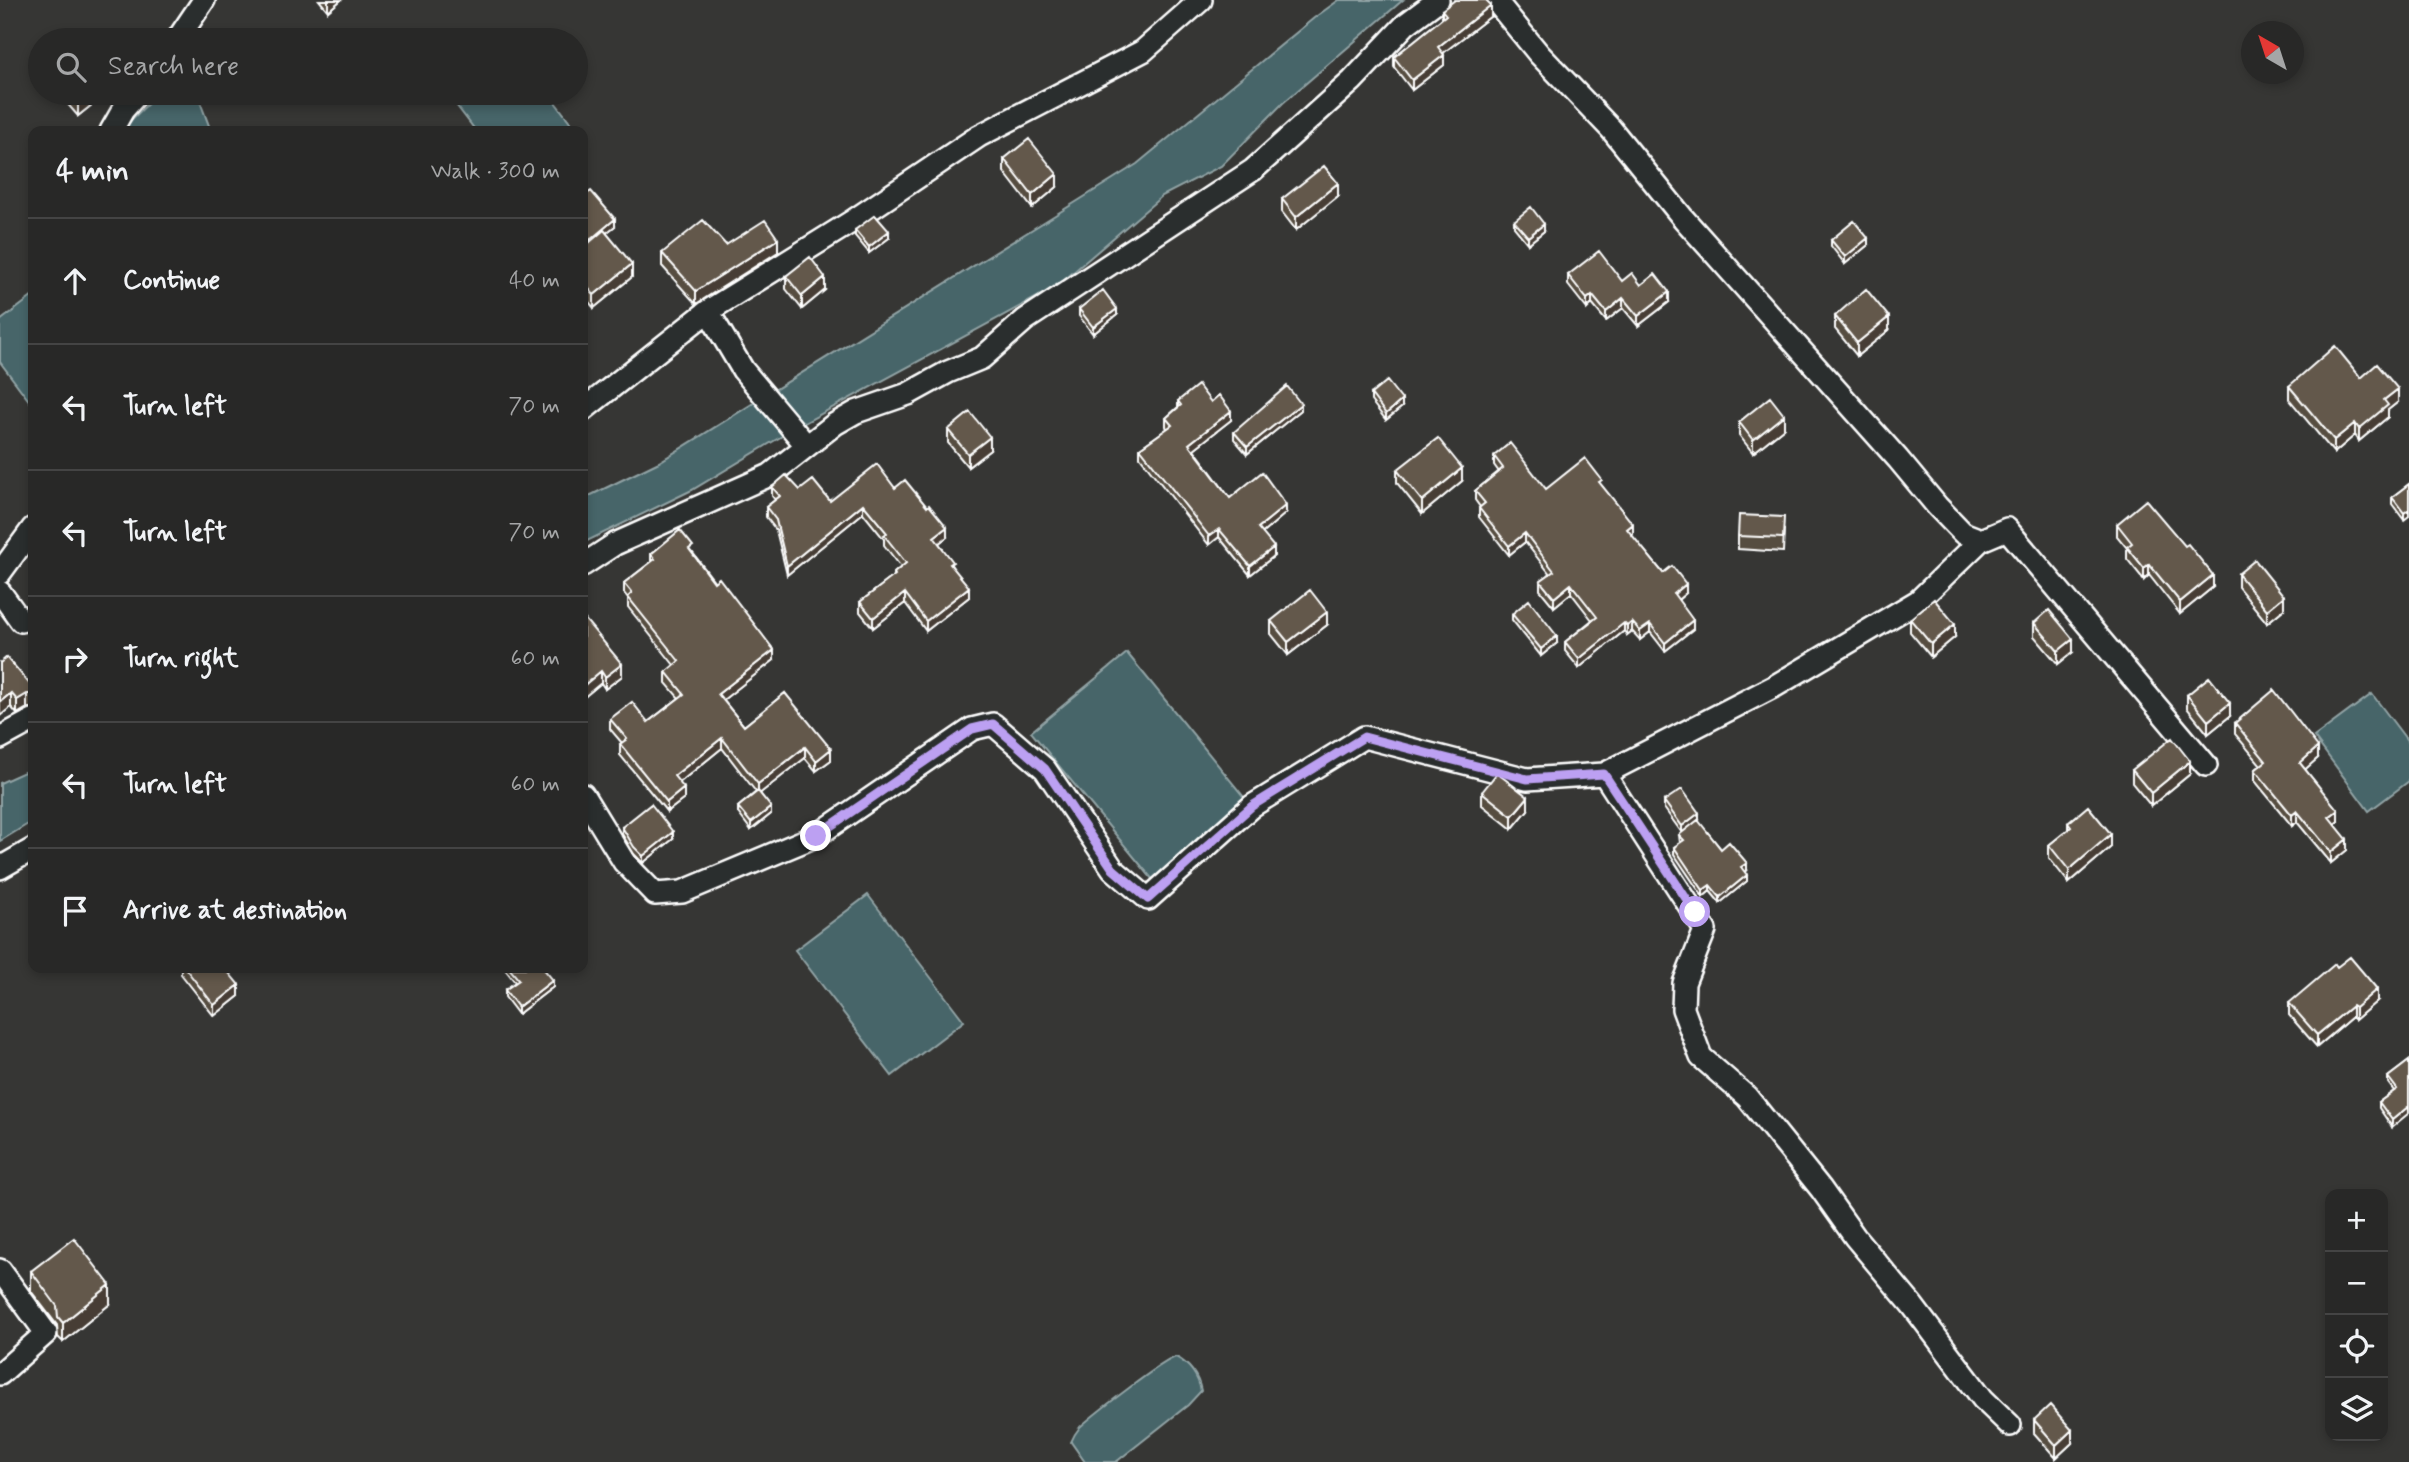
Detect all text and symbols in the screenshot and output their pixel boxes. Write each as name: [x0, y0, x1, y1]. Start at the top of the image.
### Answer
north arrow: [2241, 21, 2304, 84]
search box: [28, 28, 588, 105]
icon: search: [52, 48, 90, 86]
text: Search here: [108, 50, 239, 84]
text: 4 min: [56, 152, 129, 191]
text: Walk · 300 m: [431, 157, 560, 187]
icon: ahead: [56, 262, 94, 300]
text: Continue: [123, 264, 220, 298]
text: 40 m: [509, 266, 560, 296]
icon: left: [56, 388, 94, 426]
text: Turn left: [123, 390, 227, 424]
text: 70 m: [508, 392, 560, 422]
icon: left: [56, 514, 94, 552]
text: Turn left: [123, 516, 227, 550]
text: 70 m: [508, 518, 560, 548]
icon: right: [56, 640, 94, 678]
text: Turn right: [123, 642, 239, 676]
text: 60 m: [511, 644, 560, 674]
icon: left: [56, 766, 94, 804]
text: Turn left: [123, 768, 227, 802]
text: 60 m: [511, 770, 560, 800]
route end: [800, 820, 831, 851]
icon: arrive: [56, 892, 94, 930]
text: Arrive at destination: [123, 894, 347, 928]
route start: [1679, 896, 1710, 927]
map controls: [2325, 1189, 2388, 1441]
button: +: [2325, 1189, 2388, 1252]
button: −: [2325, 1252, 2388, 1315]
button: locate: [2325, 1315, 2388, 1378]
button: layers: [2325, 1378, 2388, 1441]

